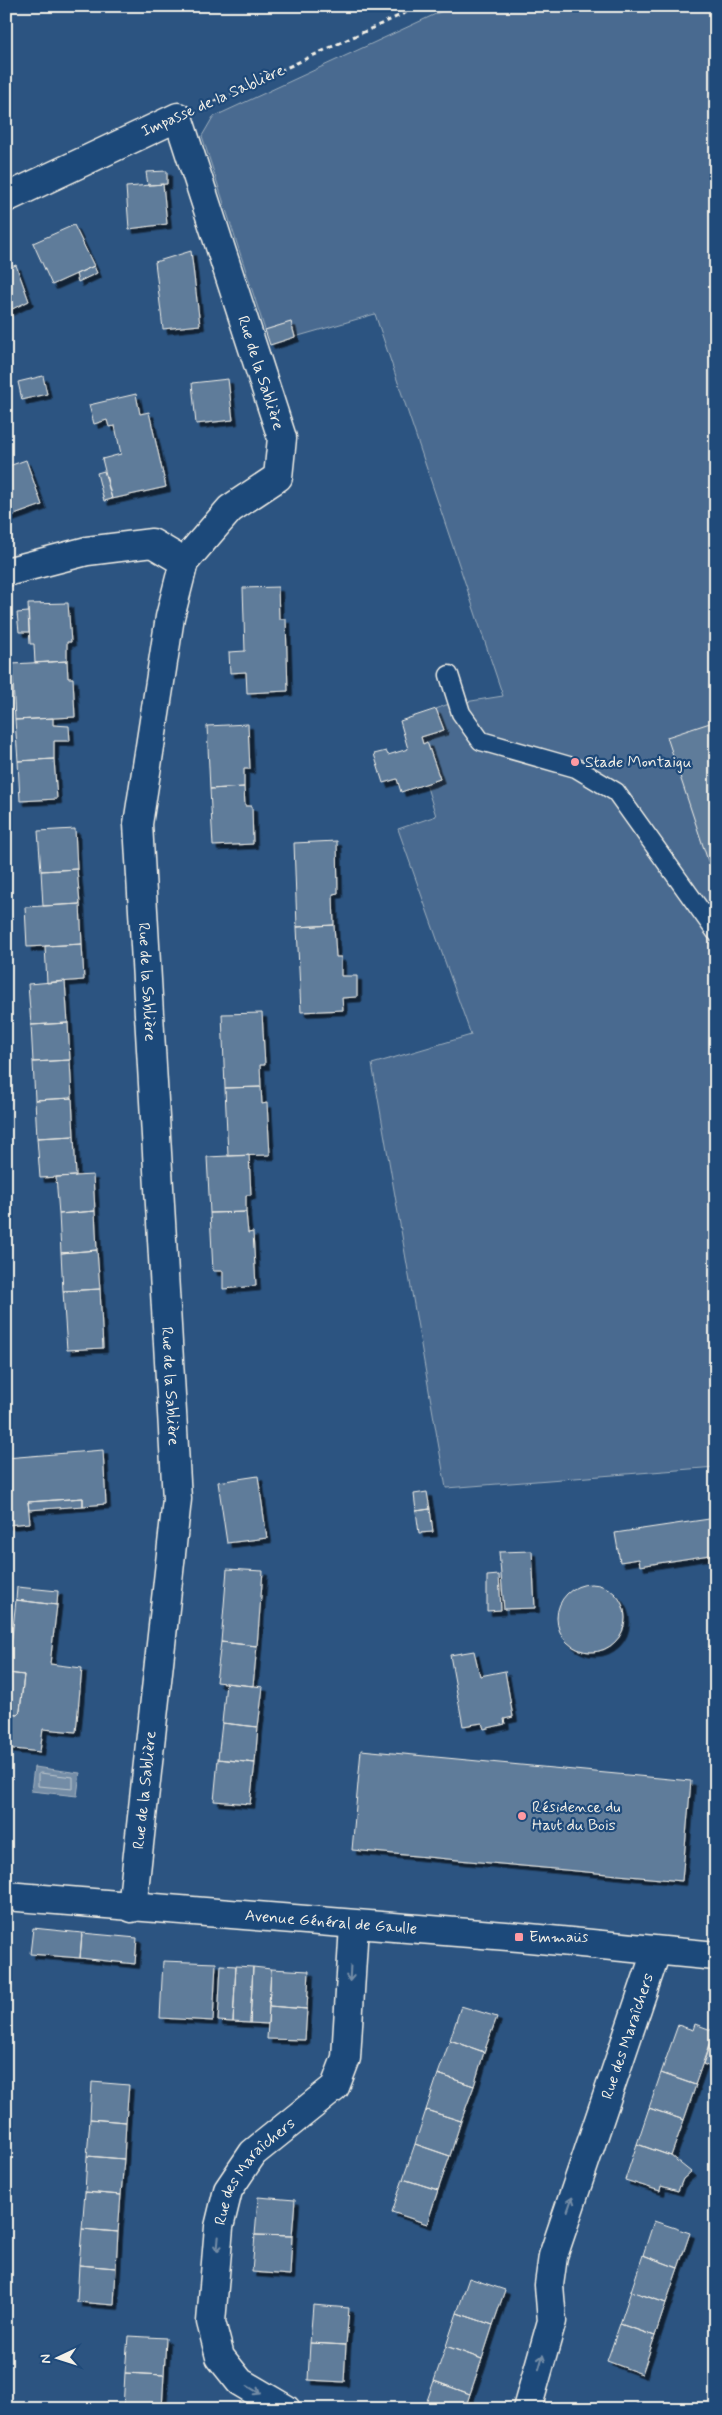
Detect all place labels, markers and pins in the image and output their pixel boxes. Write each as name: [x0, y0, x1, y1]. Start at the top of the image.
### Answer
place label: Stade Montaigu: [585, 752, 692, 773]
marker: Stade Montaigu: [569, 756, 581, 768]
place label: Résidence du Haut du Bois: [532, 1797, 621, 1836]
marker: Résidence du Haut du Bois: [516, 1810, 528, 1822]
place label: Emmaüs: [529, 1927, 588, 1948]
marker: Emmaüs: [513, 1931, 525, 1943]

